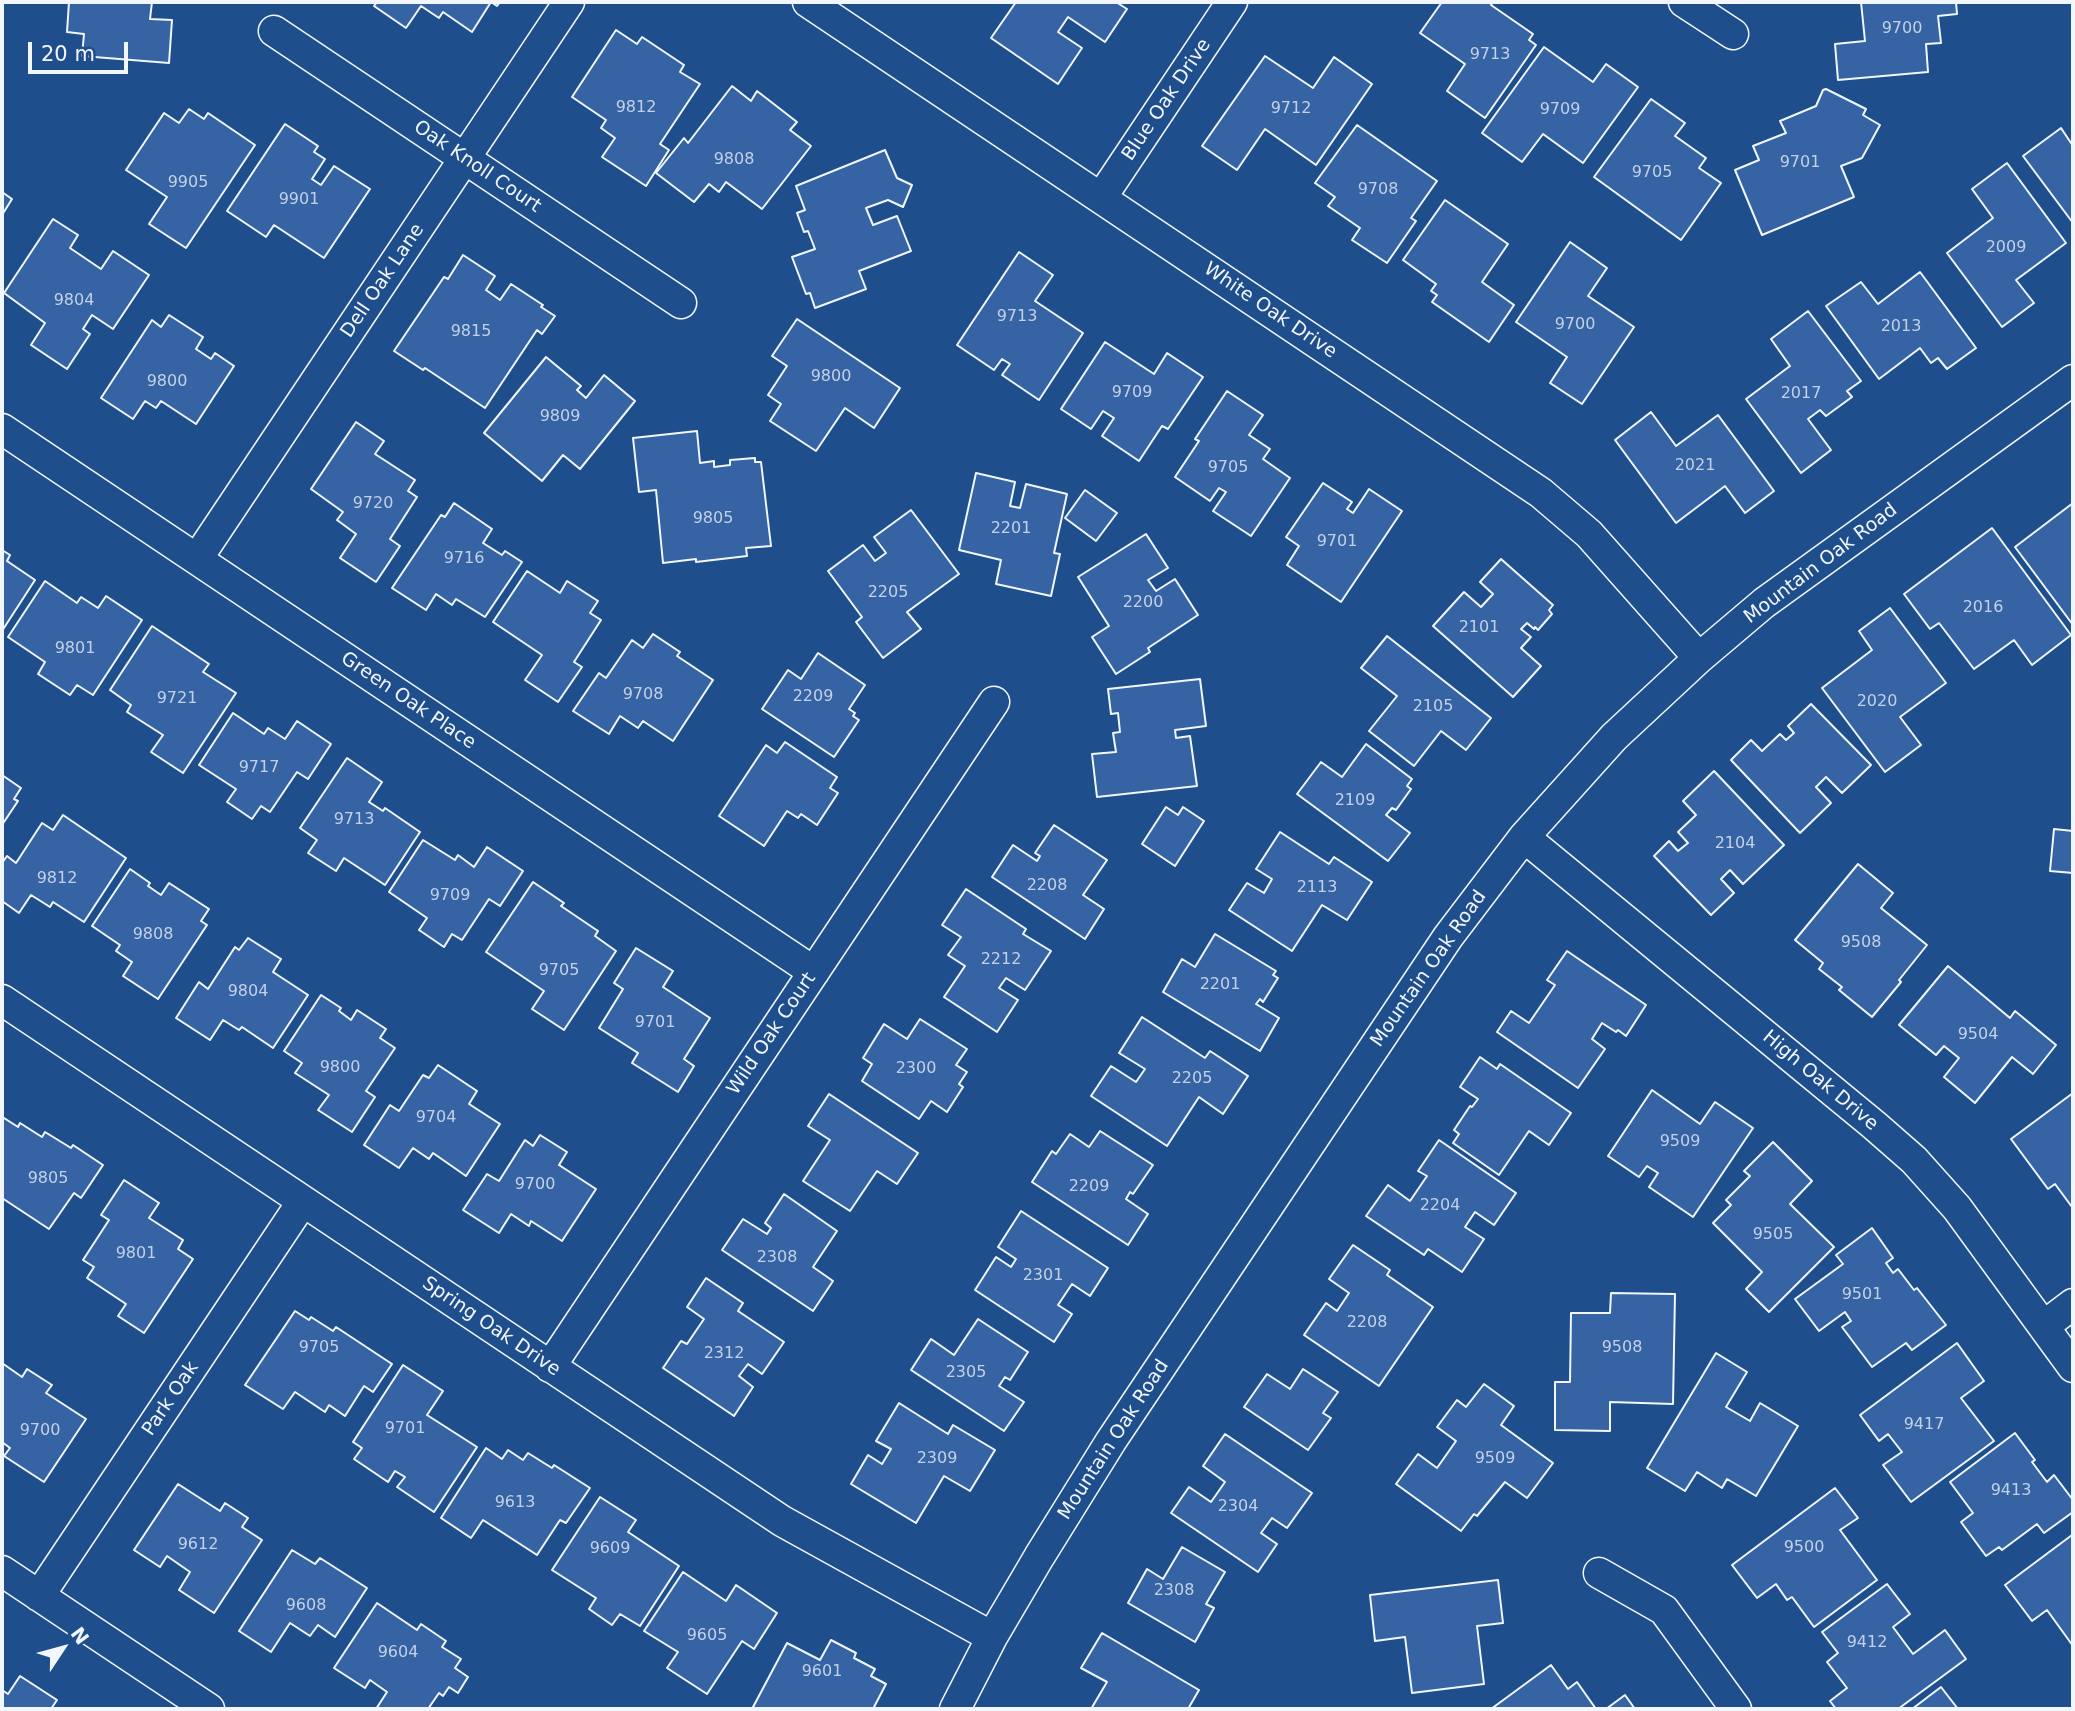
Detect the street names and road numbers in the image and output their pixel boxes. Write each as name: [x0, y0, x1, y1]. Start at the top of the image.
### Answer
street label: Blue Oak Drive: [1118, 35, 1216, 165]
street label: Oak Knoll Court: [409, 116, 545, 218]
street label: Dell Oak Lane: [336, 220, 430, 342]
street label: White Oak Drive: [1199, 258, 1341, 364]
street label: Mountain Oak Road: [1740, 499, 1902, 629]
street label: Green Oak Place: [336, 647, 480, 755]
street label: Mountain Oak Road: [1366, 886, 1492, 1052]
street label: Wild Oak Court: [723, 968, 821, 1100]
street label: High Oak Drive: [1758, 1026, 1882, 1136]
street label: Spring Oak Drive: [418, 1272, 564, 1382]
street label: Mountain Oak Road: [1054, 1356, 1174, 1524]
street label: Park Oak: [138, 1358, 204, 1440]

